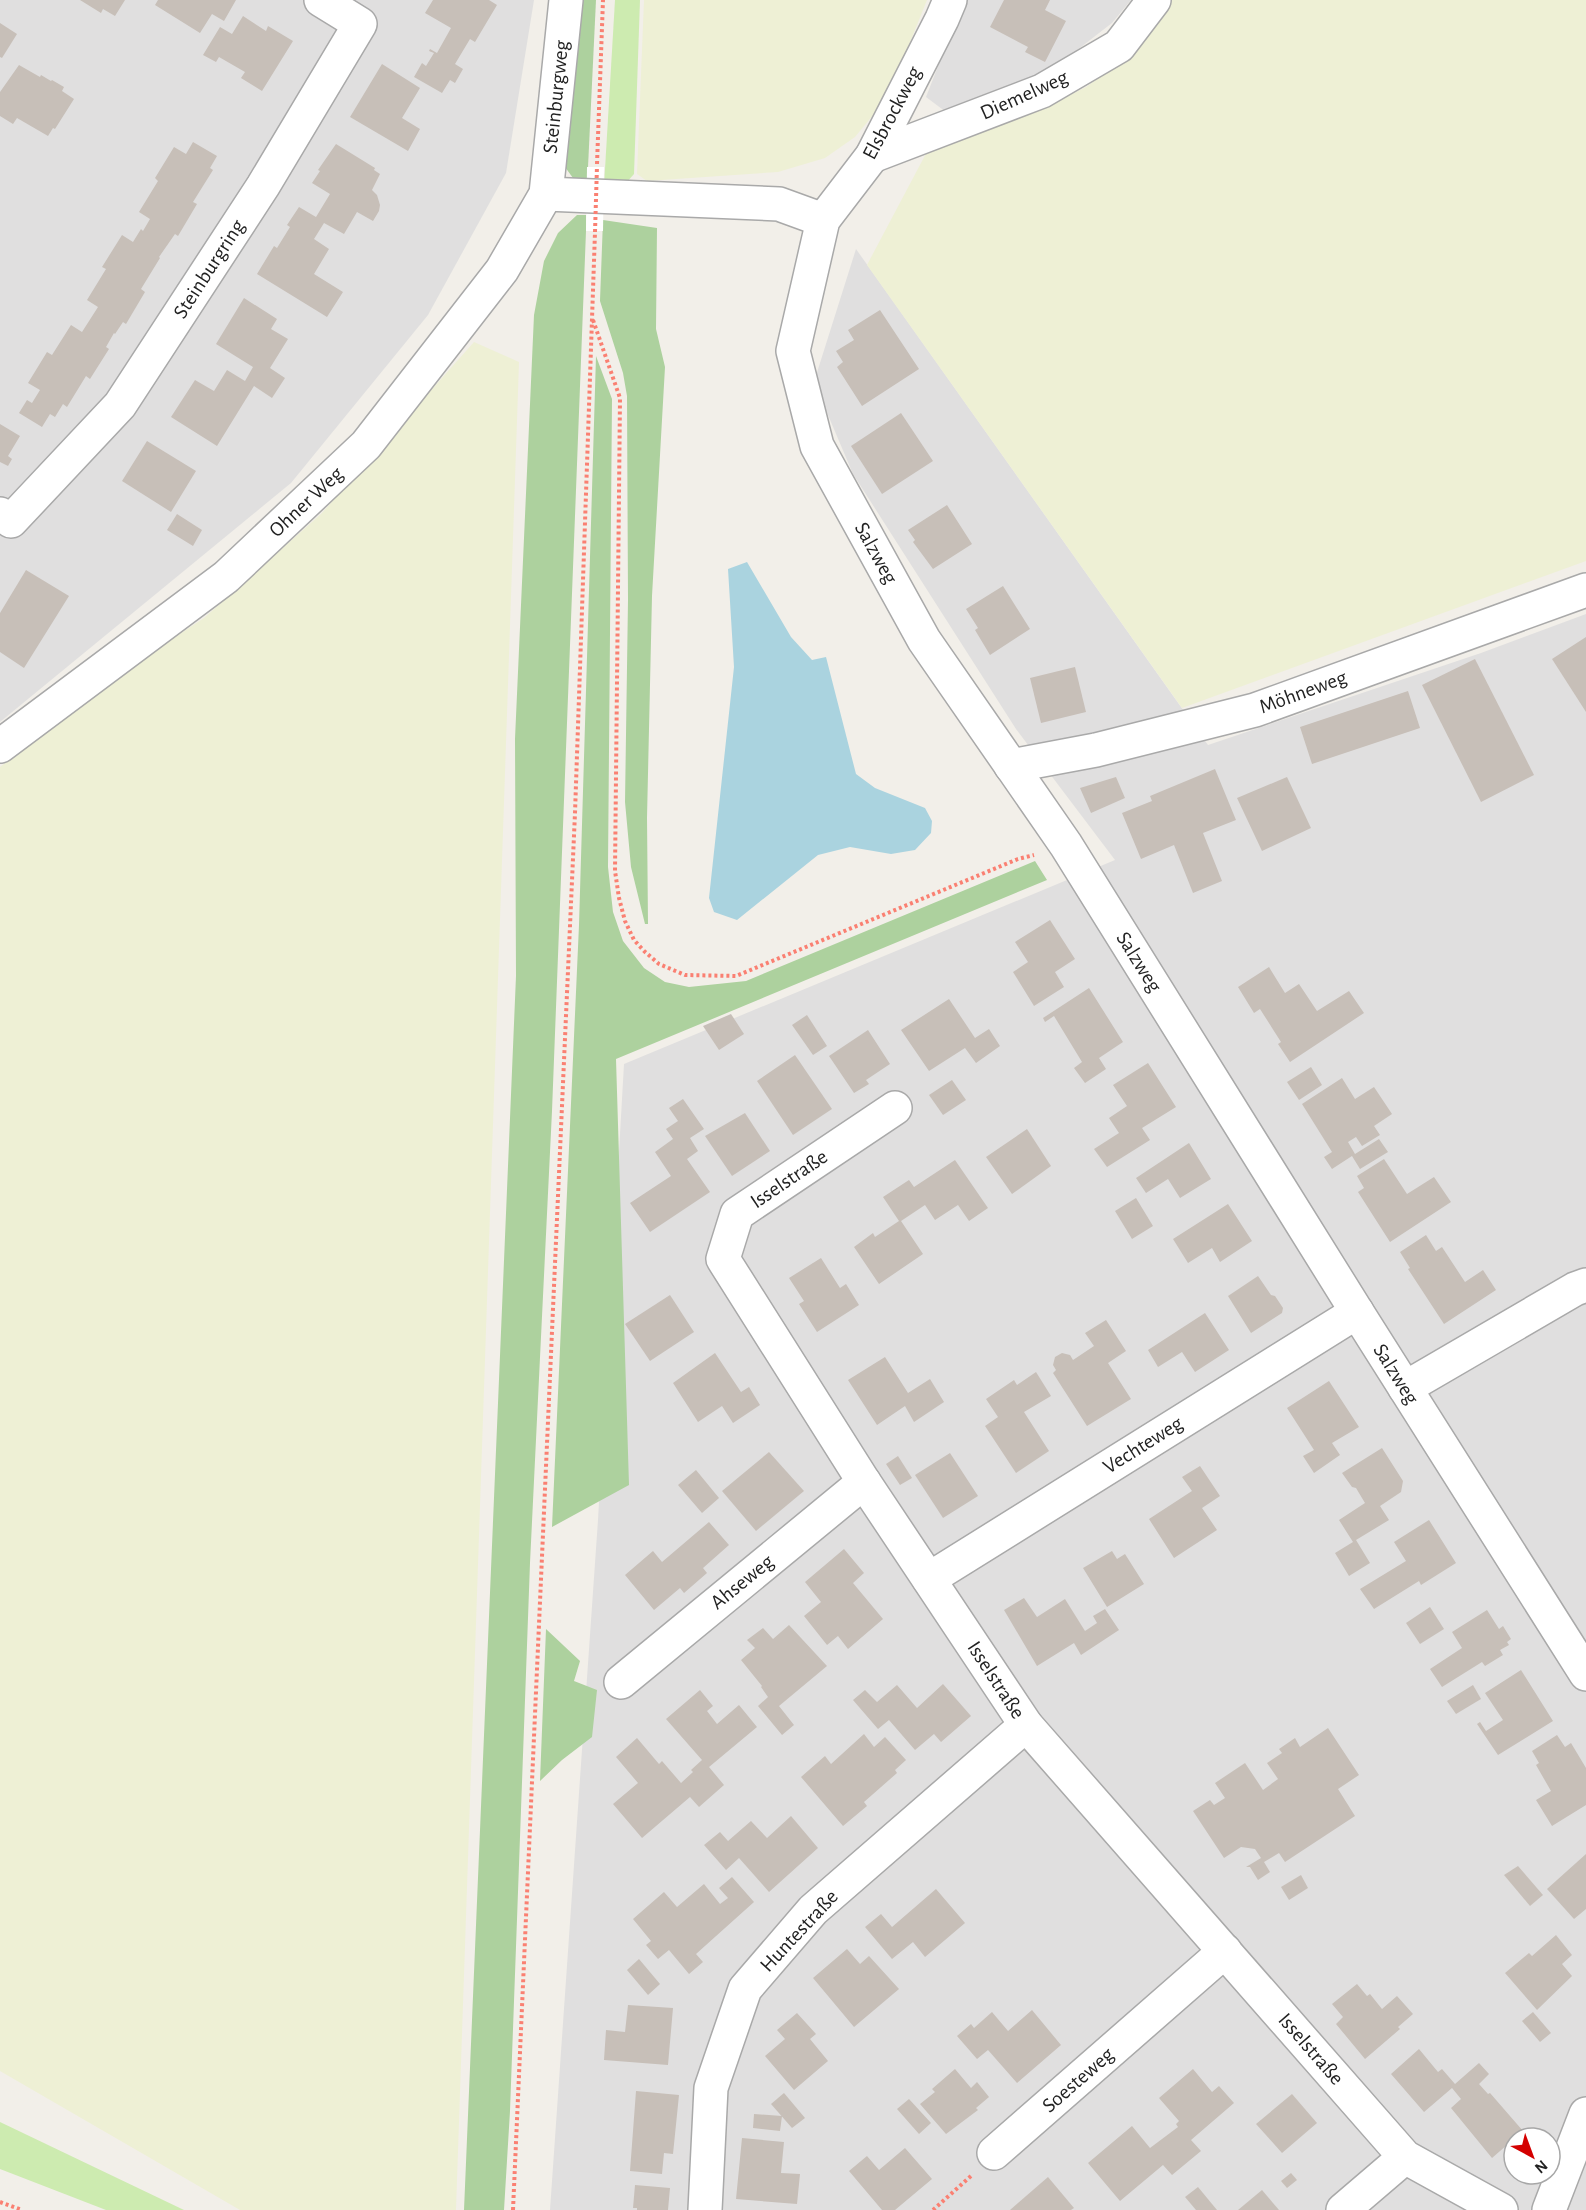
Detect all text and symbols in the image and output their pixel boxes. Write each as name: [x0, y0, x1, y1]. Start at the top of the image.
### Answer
street label: Steinburgweg: [540, 39, 572, 155]
street label: Elsbrockweg: [859, 62, 926, 163]
street label: Diemelweg: [977, 66, 1072, 124]
street label: Steinburgring: [169, 215, 249, 322]
street label: Ohner Weg: [265, 462, 347, 541]
street label: Salzweg: [851, 519, 902, 588]
street label: Möhneweg: [1257, 666, 1350, 717]
street label: Salzweg: [1112, 928, 1166, 996]
street label: Isselstraße: [747, 1146, 831, 1212]
street label: Salzweg: [1369, 1340, 1423, 1408]
street label: Vechteweg: [1100, 1412, 1187, 1478]
street label: Ahseweg: [707, 1550, 778, 1613]
street label: Isselstraße: [963, 1638, 1029, 1722]
street label: Huntestraße: [756, 1886, 842, 1976]
street label: Isselstraße: [1274, 2009, 1348, 2089]
street label: Soesteweg: [1038, 2043, 1118, 2116]
north arrow: [1502, 2126, 1562, 2186]
text: N: [1532, 2157, 1551, 2176]

